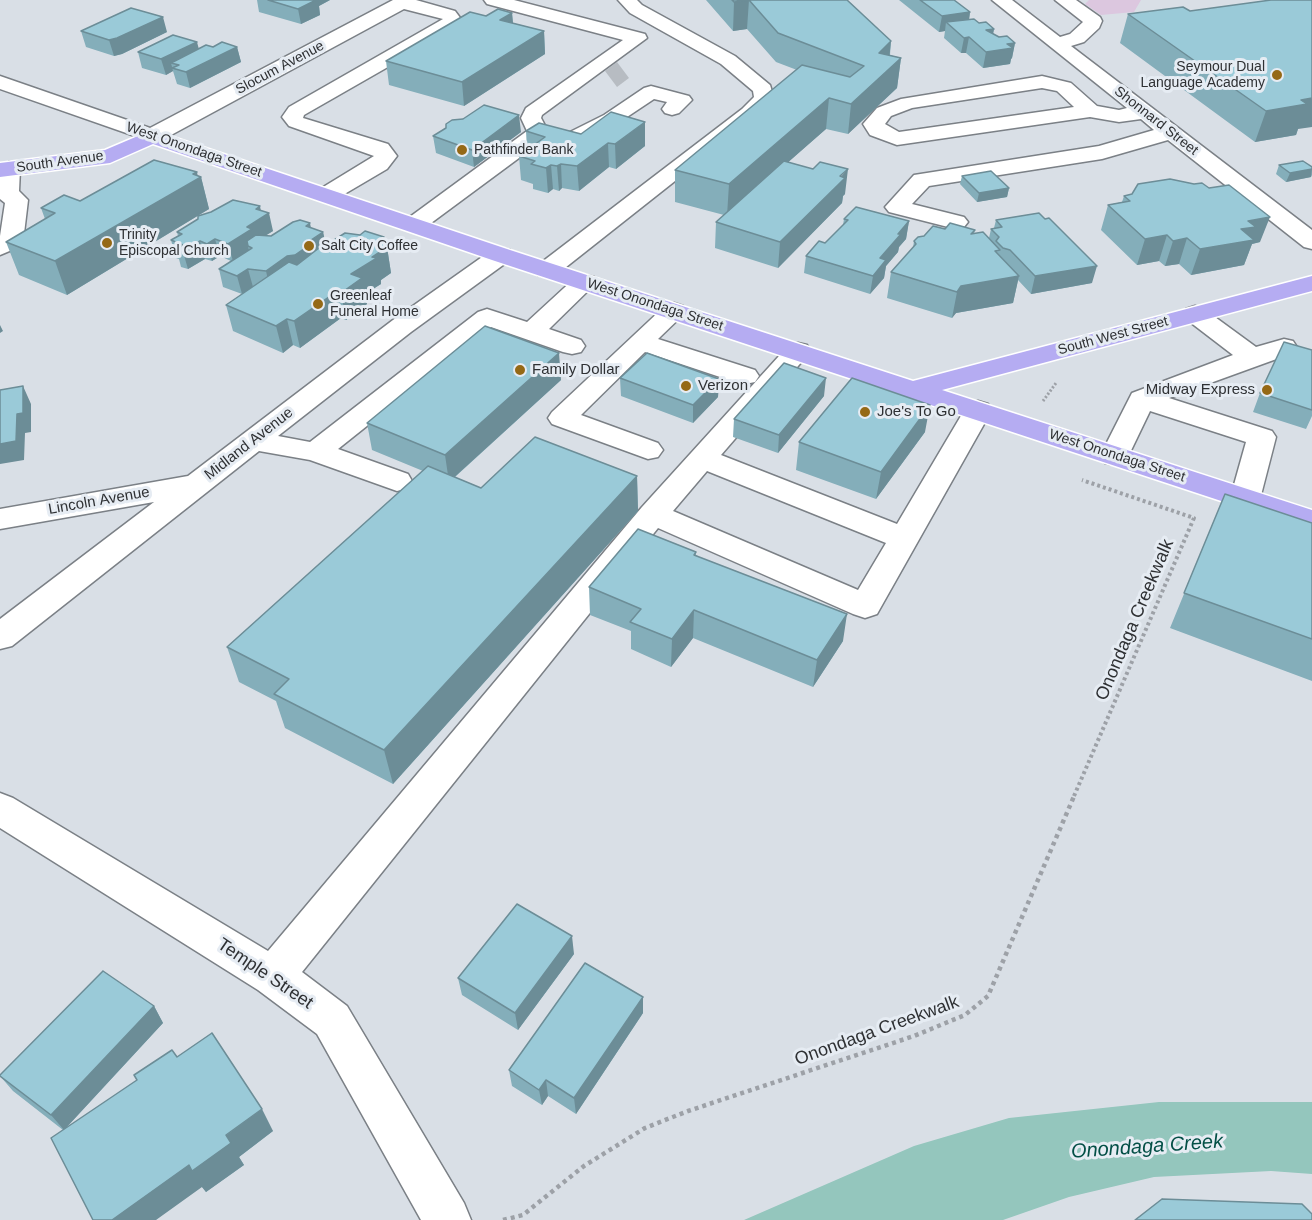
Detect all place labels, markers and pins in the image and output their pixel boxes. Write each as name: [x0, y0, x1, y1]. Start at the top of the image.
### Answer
place label: Seymour Dual Language Academy: [1140, 59, 1265, 92]
marker: Seymour Dual Language Academy: [1270, 68, 1284, 82]
place label: Pathfinder Bank: [474, 142, 574, 158]
marker: Pathfinder Bank: [455, 143, 469, 157]
place label: Trinity Episcopal Church: [119, 227, 229, 260]
marker: Trinity Episcopal Church: [100, 236, 114, 250]
place label: Salt City Coffee: [321, 238, 418, 254]
marker: Salt City Coffee: [302, 239, 316, 253]
place label: Greenleaf Funeral Home: [330, 288, 419, 320]
marker: Greenleaf Funeral Home: [311, 297, 325, 311]
place label: Family Dollar: [532, 361, 620, 379]
marker: Family Dollar: [513, 363, 527, 377]
place label: Verizon: [698, 377, 748, 395]
marker: Verizon: [679, 379, 693, 393]
place label: Midway Express: [1146, 381, 1255, 399]
marker: Midway Express: [1260, 383, 1274, 397]
place label: Joe's To Go: [877, 403, 956, 421]
marker: Joe's To Go: [858, 405, 872, 419]

